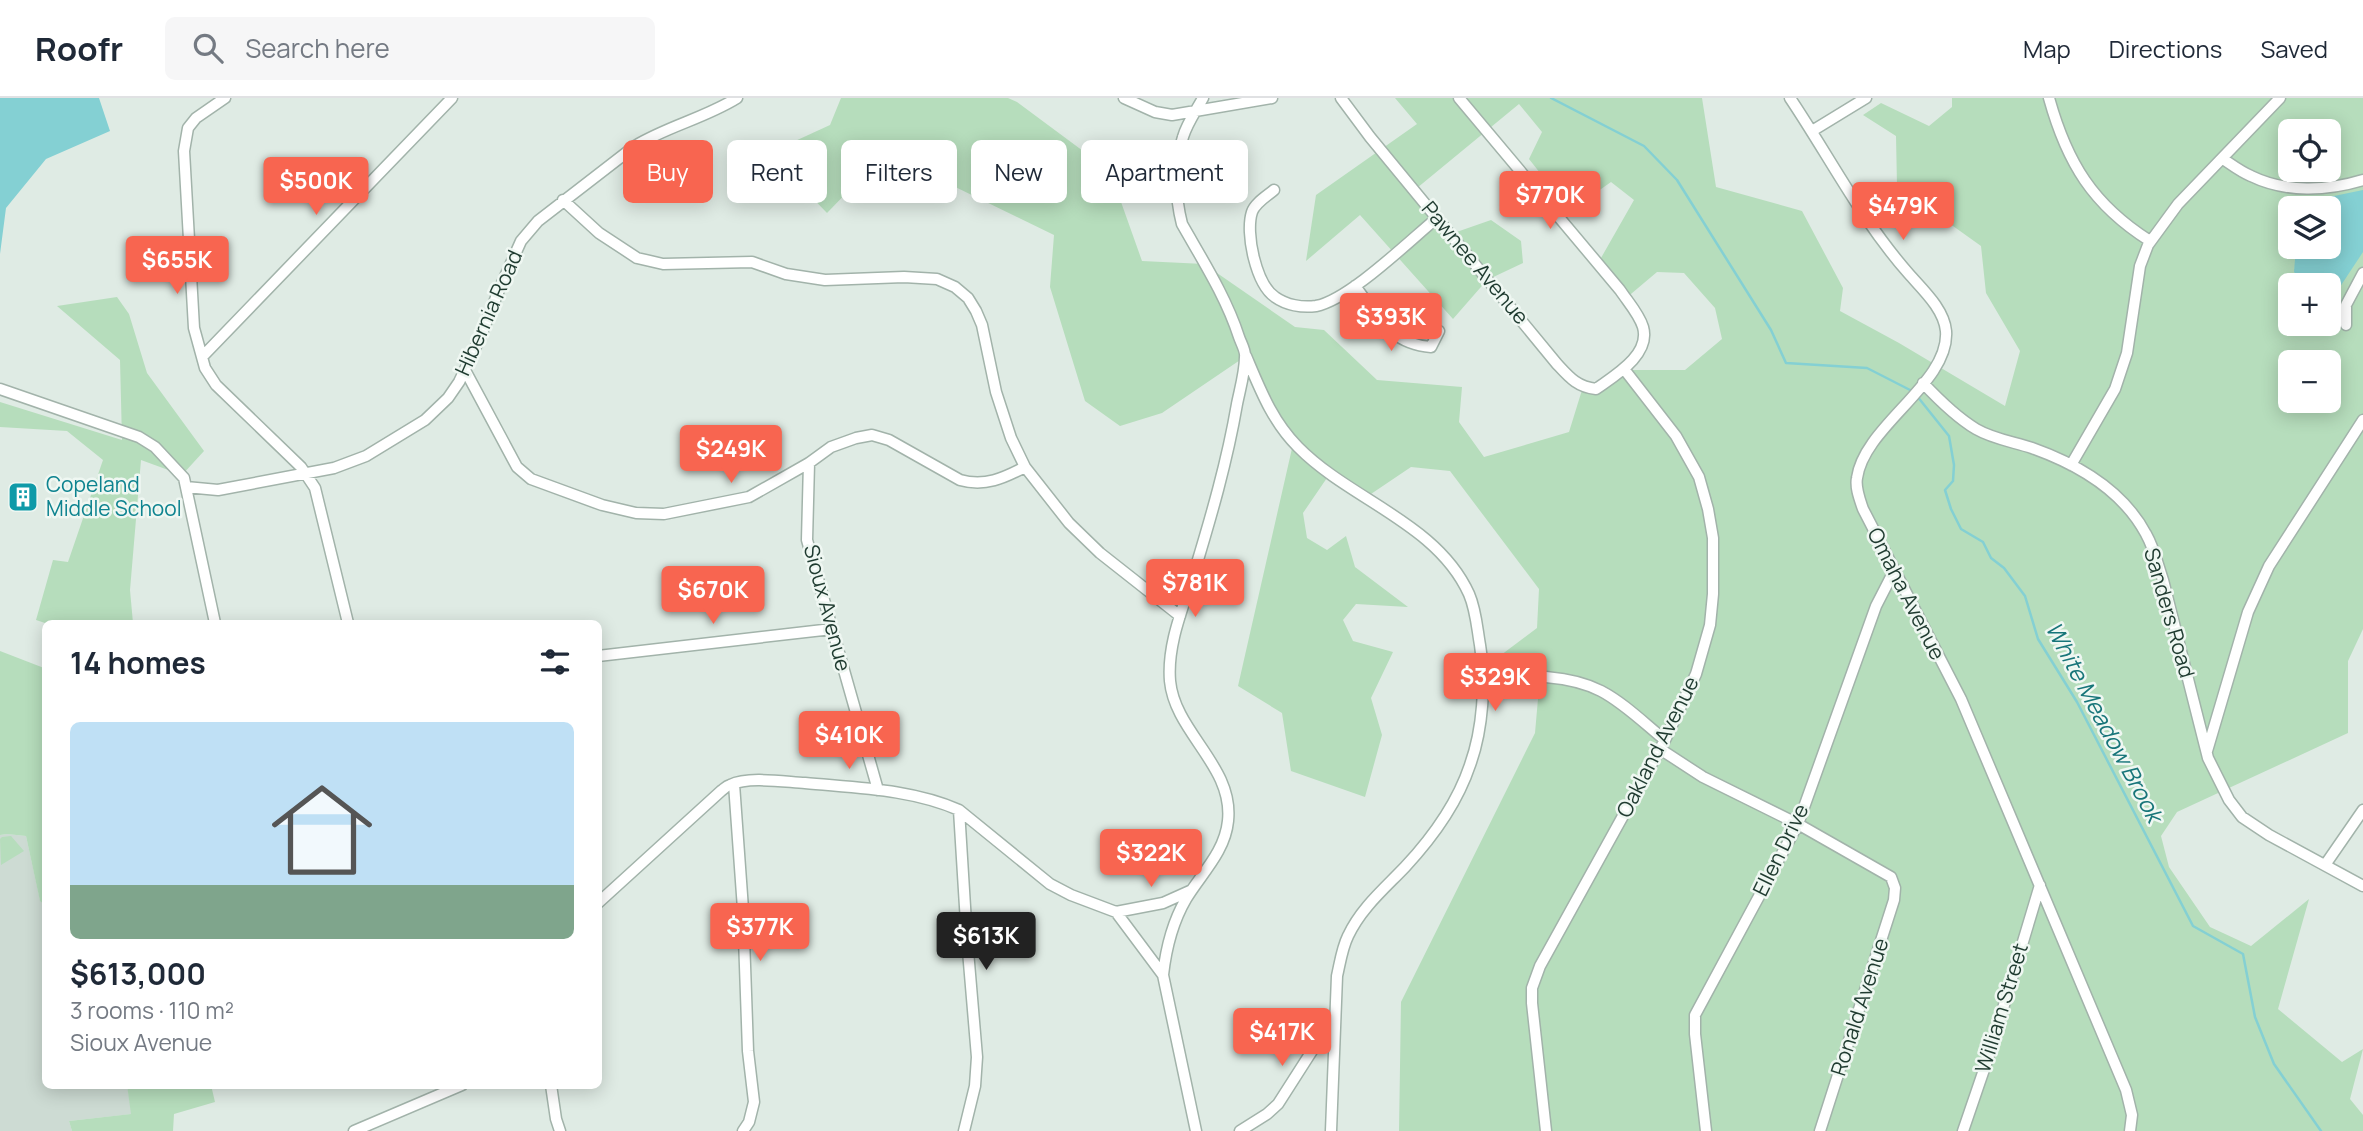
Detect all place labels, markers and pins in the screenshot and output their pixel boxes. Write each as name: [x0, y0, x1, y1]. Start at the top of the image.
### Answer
pin: $500K: [267, 158, 365, 217]
pin: $770K: [1501, 172, 1599, 231]
pin: $479K: [1854, 183, 1952, 242]
pin: $655K: [128, 236, 226, 296]
pin: $393K: [1342, 294, 1440, 353]
pin: $249K: [682, 426, 780, 485]
place label: Copeland Middle School: [46, 470, 182, 522]
building icon: Copeland Middle School: [6, 480, 40, 514]
pin: $781K: [1146, 560, 1244, 619]
pin: $670K: [664, 566, 762, 626]
pin: $329K: [1446, 654, 1544, 713]
pin: $410K: [800, 712, 898, 771]
pin: $322K: [1102, 830, 1200, 889]
pin: $377K: [711, 904, 809, 963]
pin: $613K: [937, 912, 1035, 972]
pin: $417K: [1233, 1009, 1331, 1068]

